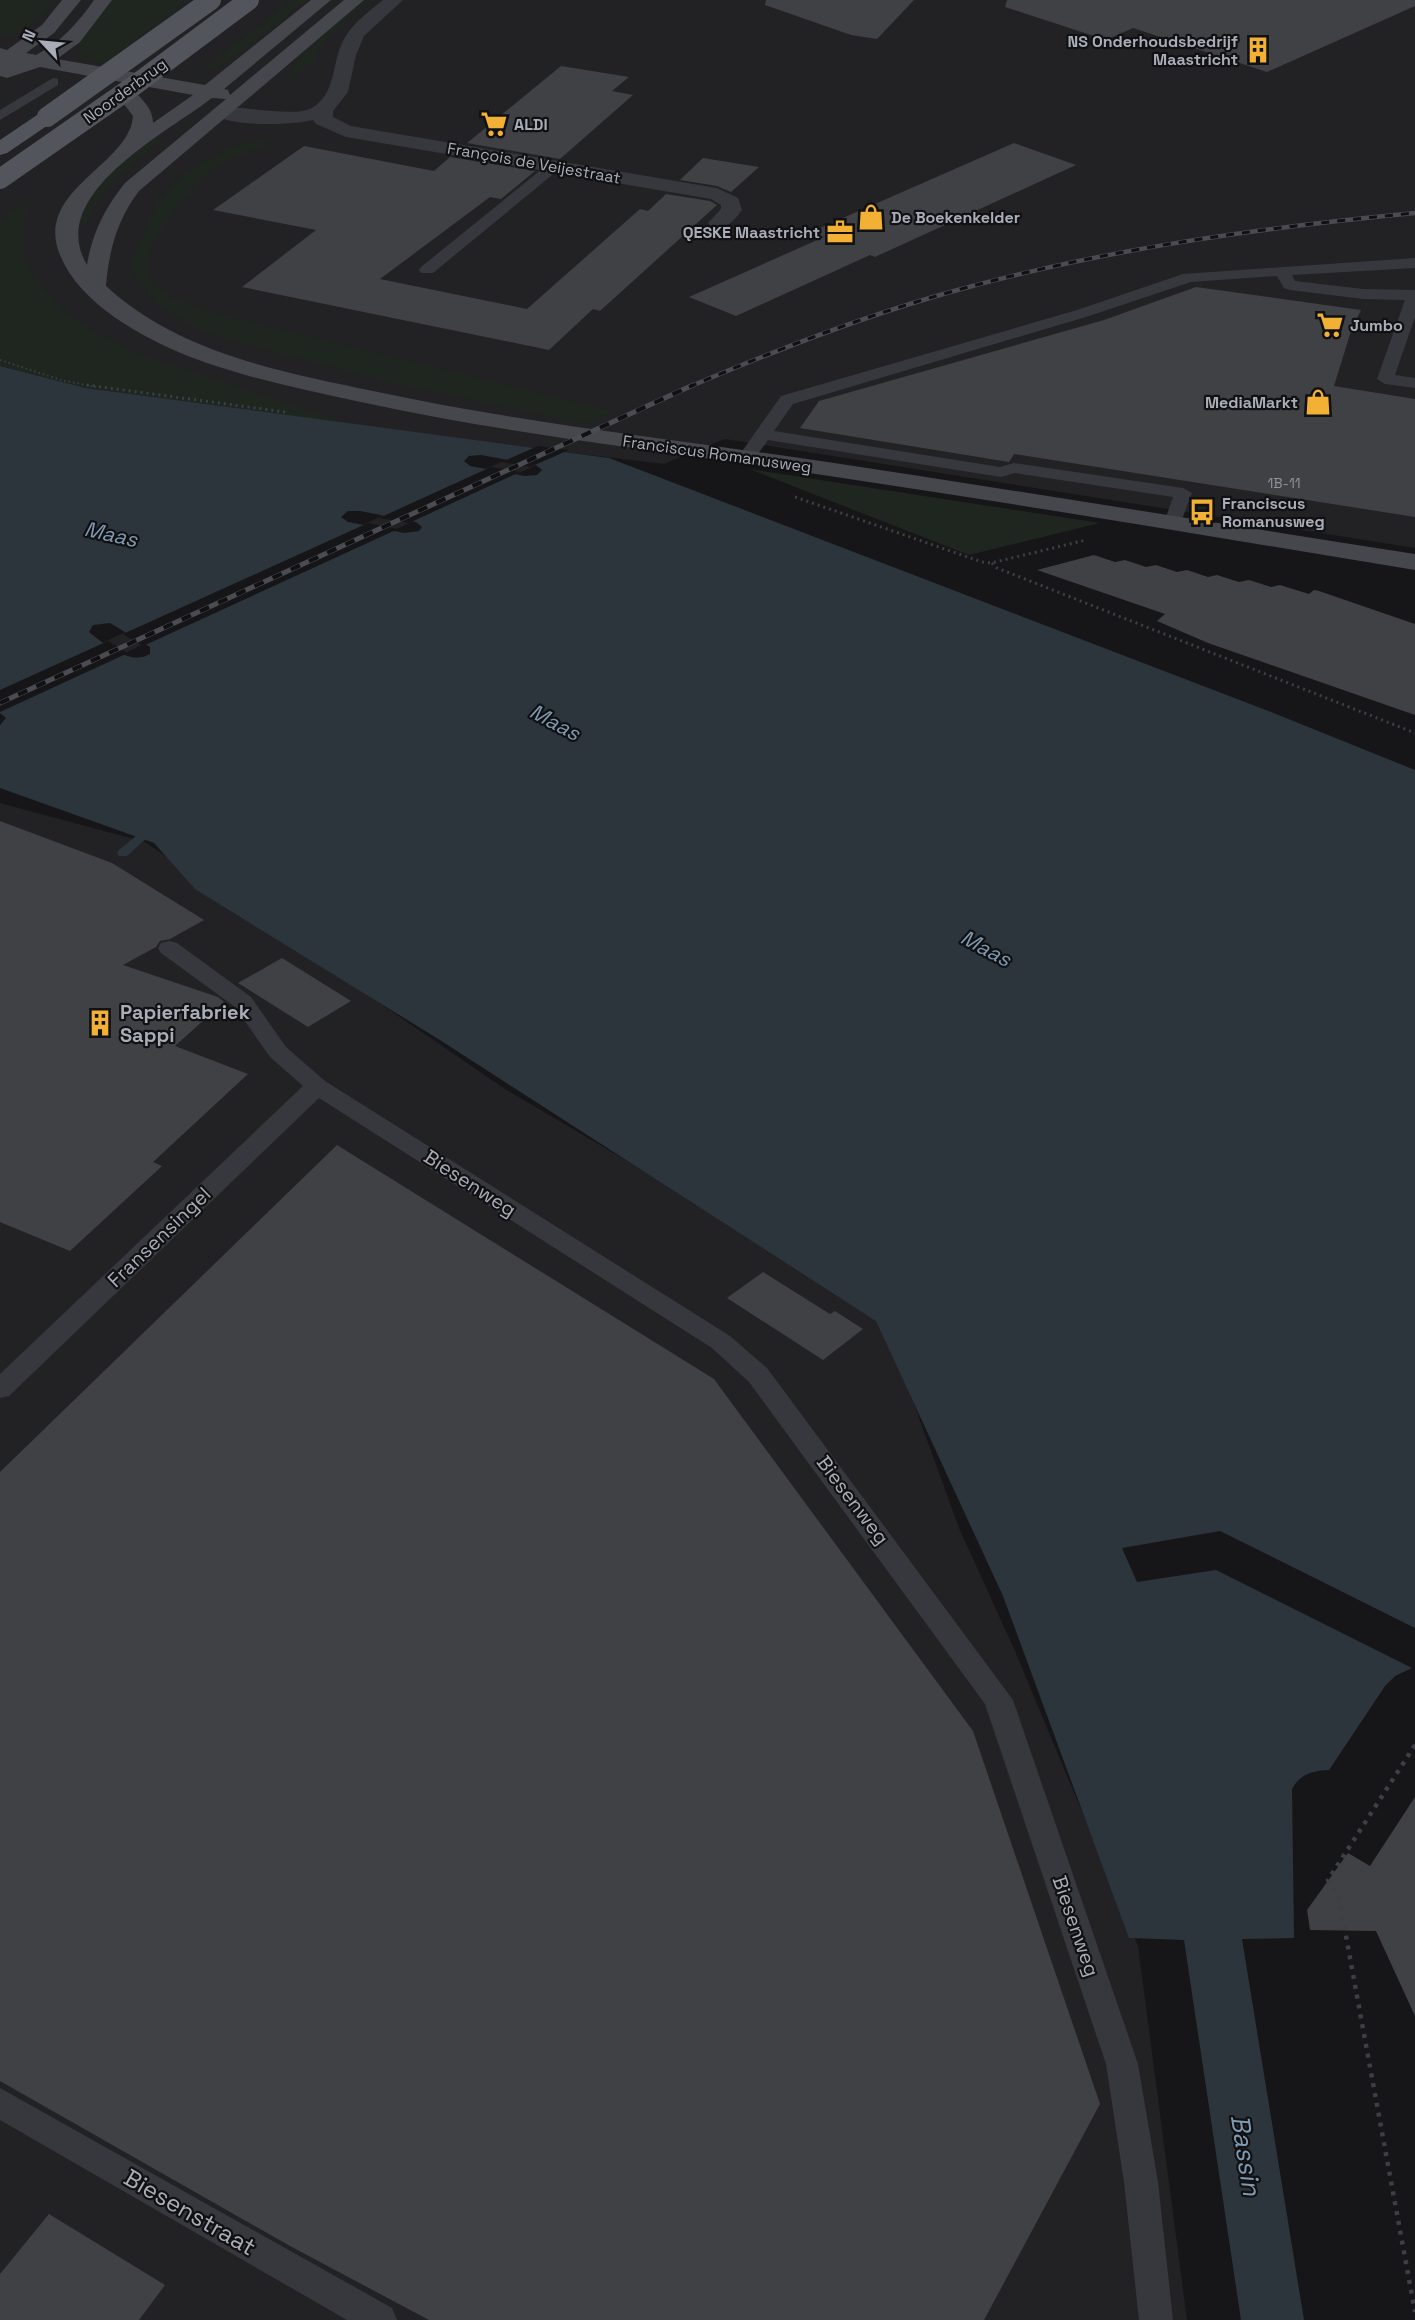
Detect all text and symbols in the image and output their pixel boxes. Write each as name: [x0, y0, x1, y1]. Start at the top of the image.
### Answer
north arrow: [12, 12, 72, 72]
text: N: [17, 26, 41, 45]
place label: NS Onderhoudsbedrijf Maastricht: [1067, 31, 1238, 70]
building icon: NS Onderhoudsbedrijf Maastricht: [1243, 35, 1273, 65]
street label: Noorderbrug: [79, 54, 171, 128]
supermarket icon: ALDI: [479, 109, 509, 139]
place label: ALDI: [514, 114, 548, 135]
street label: François de Veijestraat: [446, 137, 622, 189]
shop icon: De Boekenkelder: [856, 202, 886, 232]
place label: De Boekenkelder: [891, 207, 1020, 228]
office icon: QESKE Maastricht: [825, 217, 855, 247]
place label: QESKE Maastricht: [683, 222, 820, 243]
supermarket icon: Jumbo: [1315, 310, 1345, 340]
place label: Jumbo: [1350, 315, 1403, 336]
shop icon: MediaMarkt: [1303, 387, 1333, 417]
place label: MediaMarkt: [1205, 392, 1298, 413]
street label: Franciscus Romanusweg: [621, 430, 813, 478]
house number: 1B-11: [1267, 474, 1301, 492]
place label: Franciscus Romanusweg: [1222, 493, 1325, 532]
bus stop icon: Franciscus Romanusweg: [1187, 497, 1217, 527]
water label: Maas: [82, 515, 141, 553]
water label: Maas: [525, 698, 586, 747]
water label: Maas: [956, 924, 1017, 973]
place label: Papierfabriek Sappi: [120, 999, 250, 1048]
building icon: Papierfabriek Sappi: [85, 1008, 115, 1038]
street label: Biesenweg: [419, 1143, 521, 1223]
street label: Fransensingel: [102, 1181, 216, 1293]
street label: Biesenweg: [811, 1450, 895, 1550]
street label: Biesenweg: [1047, 1872, 1105, 1980]
water label: Bassin: [1223, 2112, 1269, 2199]
street label: Biesenstraat: [118, 2162, 262, 2262]

